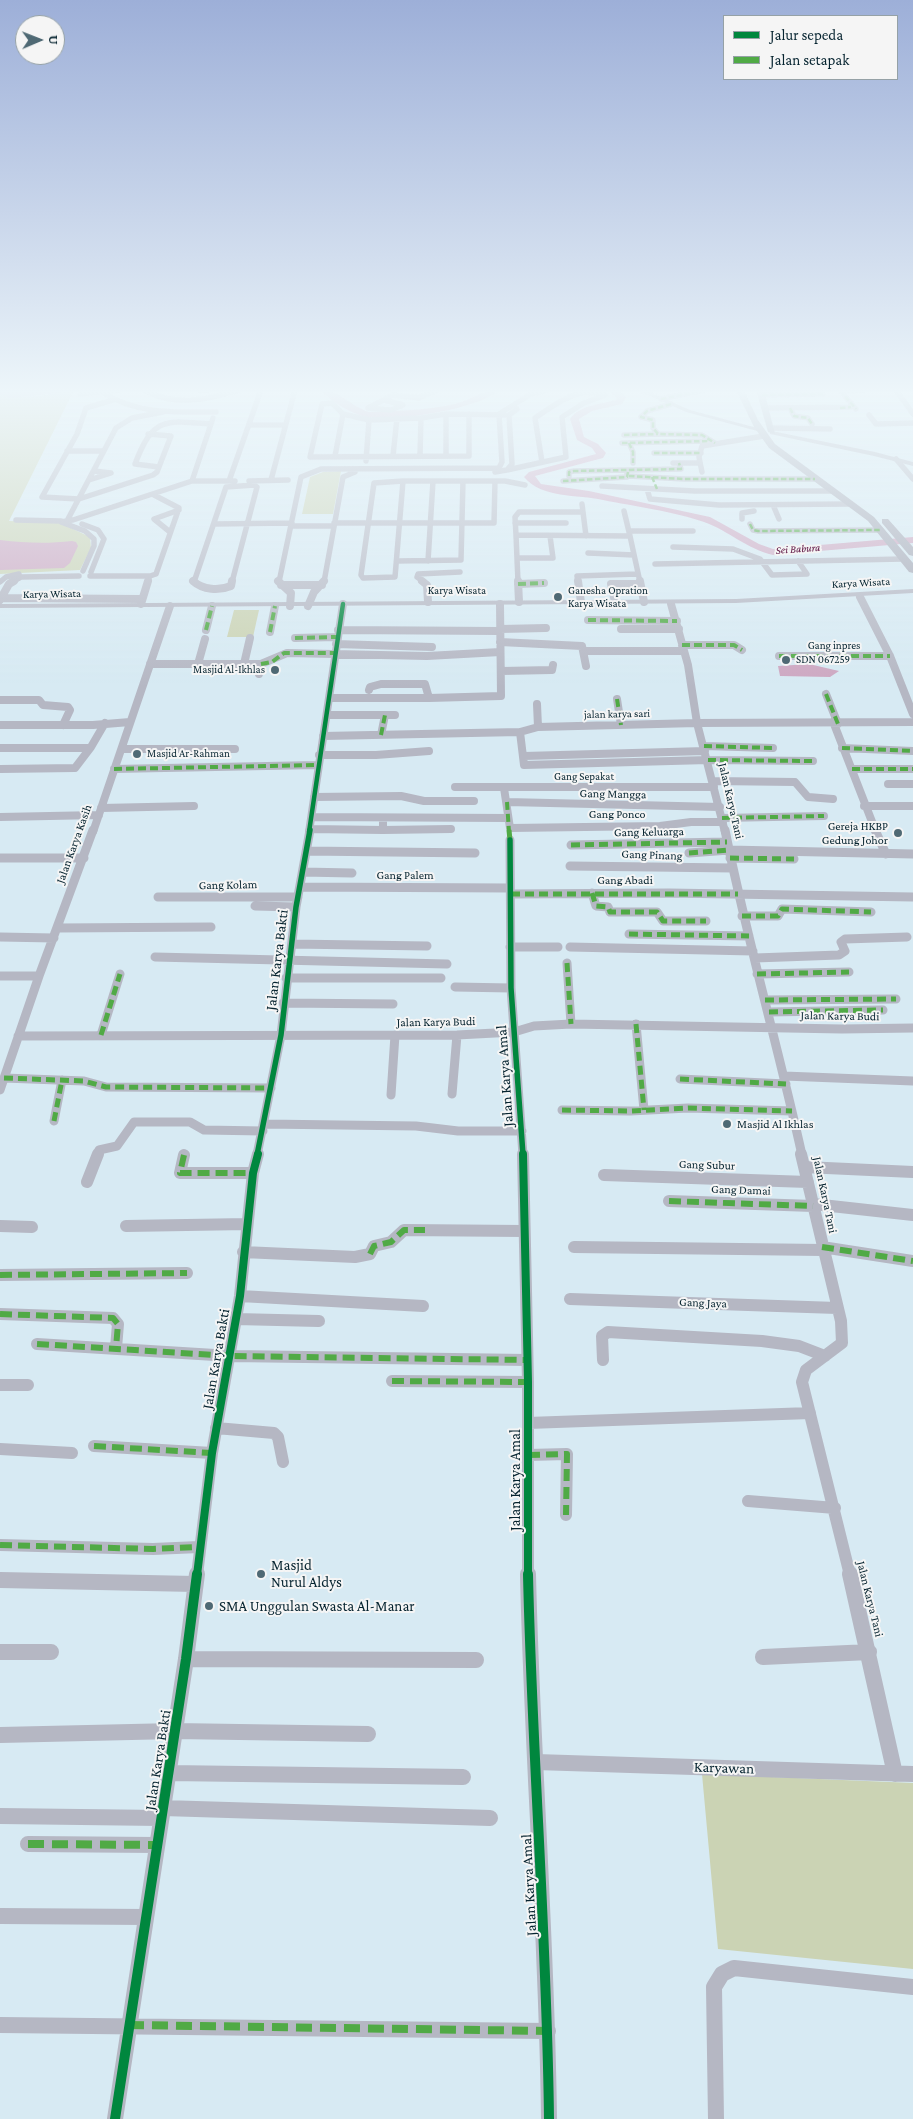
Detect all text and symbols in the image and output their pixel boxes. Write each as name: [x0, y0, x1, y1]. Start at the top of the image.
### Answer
north arrow: [15, 15, 65, 65]
legend: [723, 15, 898, 80]
text: Jalur sepeda: [770, 27, 843, 43]
text: U: [46, 35, 62, 45]
text: Jalan setapak: [770, 52, 849, 68]
water label: Sei Babura: [775, 541, 821, 557]
street label: Karya Wisata: [832, 575, 890, 591]
street label: Karya Wisata: [428, 584, 486, 598]
place label: Ganesha Opration Karya Wisata: [568, 584, 648, 610]
street label: Karya Wisata: [23, 587, 81, 601]
marker: Ganesha Opration Karya Wisata: [552, 591, 564, 603]
street label: Gang inpres: [808, 639, 860, 653]
place label: SDN 067259: [796, 653, 850, 667]
marker: SDN 067259: [780, 654, 792, 666]
place label: Masjid Al-Ikhlas: [193, 663, 265, 677]
marker: Masjid Al-Ikhlas: [269, 664, 281, 676]
street label: jalan karya sari: [584, 707, 650, 721]
place label: Masjid Ar-Rahman: [147, 747, 230, 761]
marker: Masjid Ar-Rahman: [131, 748, 143, 760]
street label: Jalan Karya Tani: [715, 762, 747, 840]
street label: Gang Sepakat: [554, 770, 614, 784]
street label: Gang Mangga: [580, 786, 646, 802]
street label: Jalan Karya Kasih: [53, 803, 95, 885]
street label: Gang Ponco: [589, 807, 645, 821]
place label: Gereja HKBP Gedung Johor: [822, 819, 888, 847]
street label: Gang Keluarga: [614, 824, 684, 840]
marker: Gereja HKBP Gedung Johor: [892, 827, 904, 839]
street label: Gang Pinang: [621, 847, 683, 863]
street label: Gang Palem: [376, 868, 434, 882]
street label: Gang Abadi: [597, 873, 653, 887]
street label: Gang Kolam: [199, 877, 257, 893]
street label: Jalan Karya Bakti: [262, 908, 292, 1012]
street label: Jalan Karya Budi: [800, 1008, 880, 1024]
street label: Jalan Karya Budi: [396, 1014, 476, 1030]
street label: Jalan Karya Amal: [492, 1025, 518, 1127]
place label: Masjid Al Ikhlas: [737, 1117, 813, 1131]
marker: Masjid Al Ikhlas: [721, 1118, 733, 1130]
street label: Jalan Karya Tani: [810, 1156, 840, 1234]
street label: Gang Subur: [679, 1157, 735, 1173]
street label: Gang Damai: [711, 1182, 771, 1198]
street label: Gang Jaya: [679, 1295, 727, 1311]
street label: Jalan Karya Bakti: [198, 1307, 234, 1411]
street label: Jalan Karya Amal: [506, 1429, 524, 1531]
place label: Masjid Nurul Aldys: [271, 1556, 342, 1591]
street label: Jalan Karya Tani: [854, 1560, 886, 1638]
marker: Masjid Nurul Aldys: [255, 1568, 267, 1580]
place label: SMA Unggulan Swasta Al-Manar: [219, 1597, 415, 1615]
marker: SMA Unggulan Swasta Al-Manar: [203, 1600, 215, 1612]
street label: Jalan Karya Bakti: [141, 1708, 175, 1812]
street label: Karyawan: [694, 1758, 754, 1778]
street label: Jalan Karya Amal: [517, 1834, 541, 1936]

